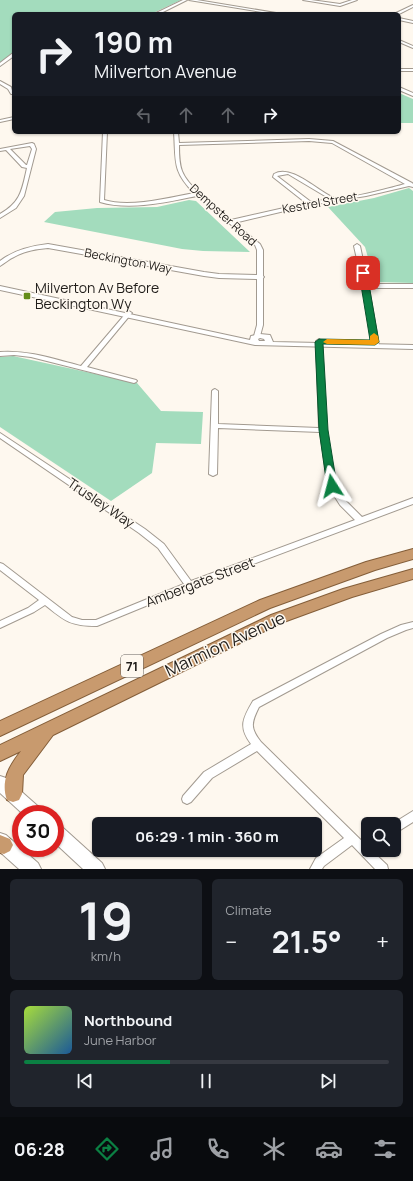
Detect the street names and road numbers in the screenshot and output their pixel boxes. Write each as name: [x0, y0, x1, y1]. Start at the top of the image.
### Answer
street label: Dempster Road: [186, 180, 261, 249]
street label: Kestrel Street: [281, 187, 359, 218]
street label: Beckington Way: [83, 244, 174, 277]
street label: Trusley Way: [64, 473, 139, 532]
street label: Ambergate Street: [143, 552, 257, 611]
street label: Marmion Avenue: [161, 606, 289, 681]
road number: 71: [121, 655, 143, 677]

